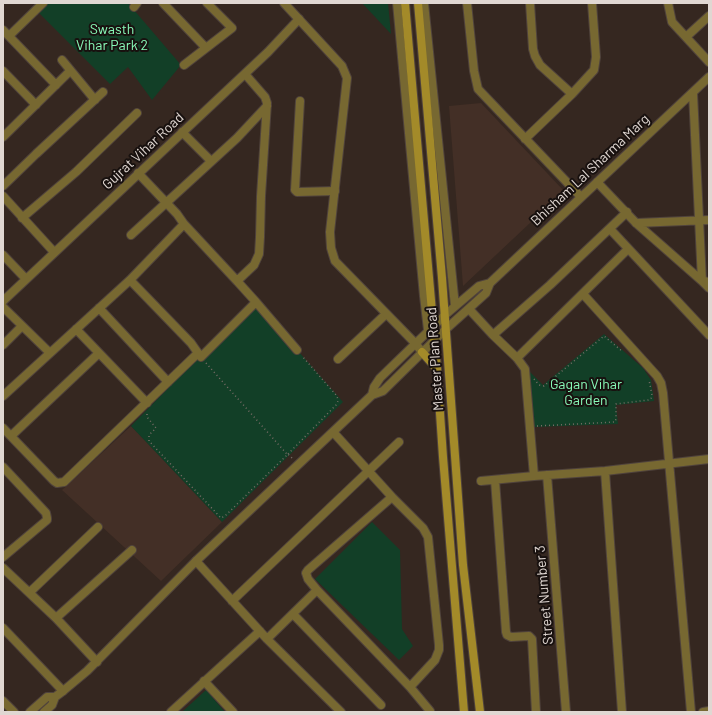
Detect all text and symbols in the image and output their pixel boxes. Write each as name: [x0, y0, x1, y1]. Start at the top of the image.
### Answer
park label: Swasth Vihar Park 2: [76, 21, 148, 54]
street label: Gujrat Vihar Road: [99, 109, 187, 193]
street label: Bhisham Lal Sharma Marg: [527, 111, 653, 229]
street label: Master Plan Road: [423, 306, 447, 412]
park label: Gagan Vihar Garden: [550, 376, 622, 408]
street label: Street Number 3: [531, 545, 557, 645]

